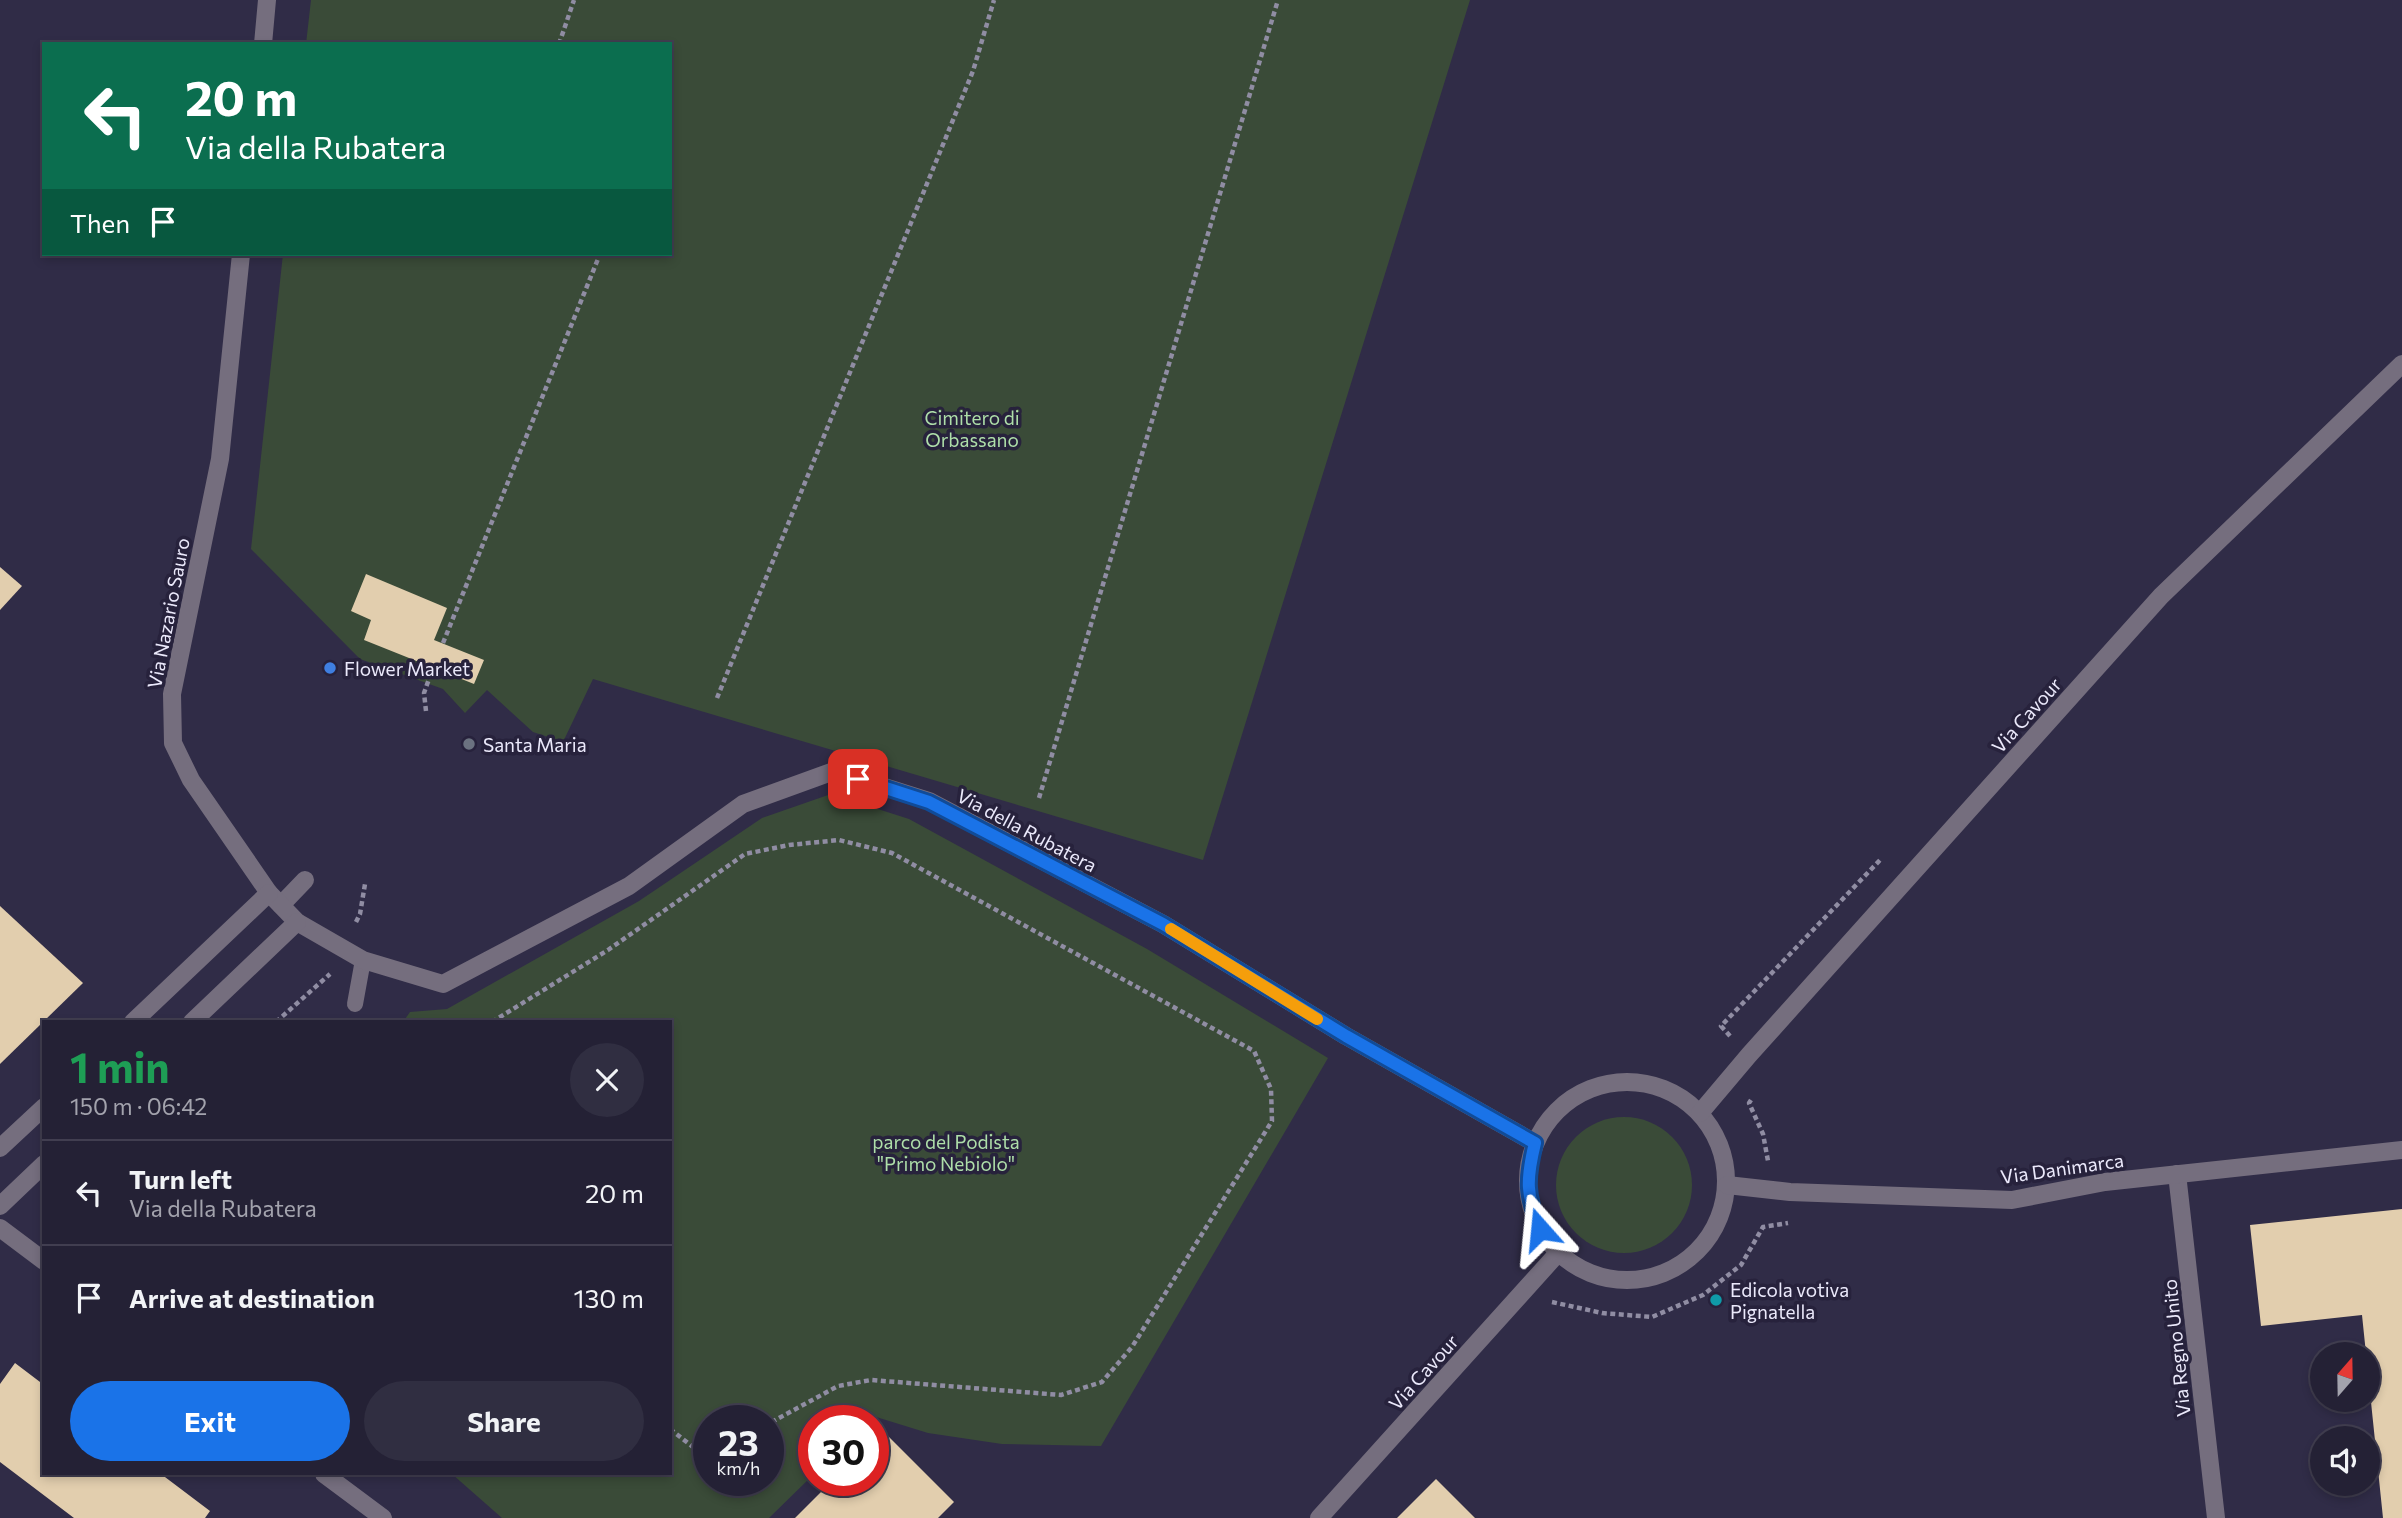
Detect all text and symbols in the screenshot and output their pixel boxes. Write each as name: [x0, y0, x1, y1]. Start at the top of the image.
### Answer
text: 20 m: [185, 66, 297, 126]
icon: left: [70, 70, 161, 161]
text: Via della Rubatera: [185, 126, 446, 166]
icon: arrive: [144, 203, 182, 241]
text: Then: [70, 207, 130, 238]
park label: Cimitero di Orbassano: [924, 406, 1020, 451]
street label: Via Nazario Sauro: [142, 536, 194, 690]
place label: Flower Market: [344, 657, 470, 680]
marker: Flower Market: [322, 660, 338, 676]
street label: Via Cavour: [1986, 672, 2066, 757]
place label: Santa Maria: [483, 733, 587, 756]
marker: Santa Maria: [461, 736, 477, 752]
pin: [828, 749, 888, 809]
icon: arrive: [839, 760, 877, 798]
street label: Via della Rubatera: [953, 783, 1101, 877]
text: 1 min: [70, 1040, 170, 1092]
button: close: [570, 1043, 644, 1117]
text: 150 m · 06:42: [70, 1092, 207, 1120]
park label: parco del Podista "Primo Nebiolo": [872, 1130, 1020, 1175]
street label: Via Danimarca: [1999, 1148, 2125, 1188]
text: Turn left: [129, 1163, 232, 1194]
icon: left: [70, 1174, 108, 1212]
text: 20 m: [585, 1177, 644, 1208]
position arrow: [1503, 1192, 1577, 1266]
text: Via della Rubatera: [129, 1194, 317, 1222]
place label: Edicola votiva Pignatella: [1730, 1278, 1849, 1323]
street label: Via Regno Unito: [2157, 1278, 2195, 1418]
icon: arrive: [70, 1279, 108, 1317]
text: Arrive at destination: [129, 1282, 375, 1313]
text: 130 m: [573, 1282, 644, 1313]
marker: Edicola votiva Pignatella: [1708, 1292, 1724, 1308]
street label: Via Cavour: [1383, 1329, 1463, 1414]
north arrow: [2310, 1342, 2380, 1412]
map controls: [2310, 1342, 2380, 1496]
button: Exit: [70, 1381, 350, 1461]
button: Share: [364, 1381, 644, 1461]
speed limit sign: 30: [798, 1405, 889, 1496]
text: 23: [718, 1420, 759, 1463]
button: sound: [2310, 1426, 2380, 1496]
text: km/h: [717, 1457, 760, 1479]

